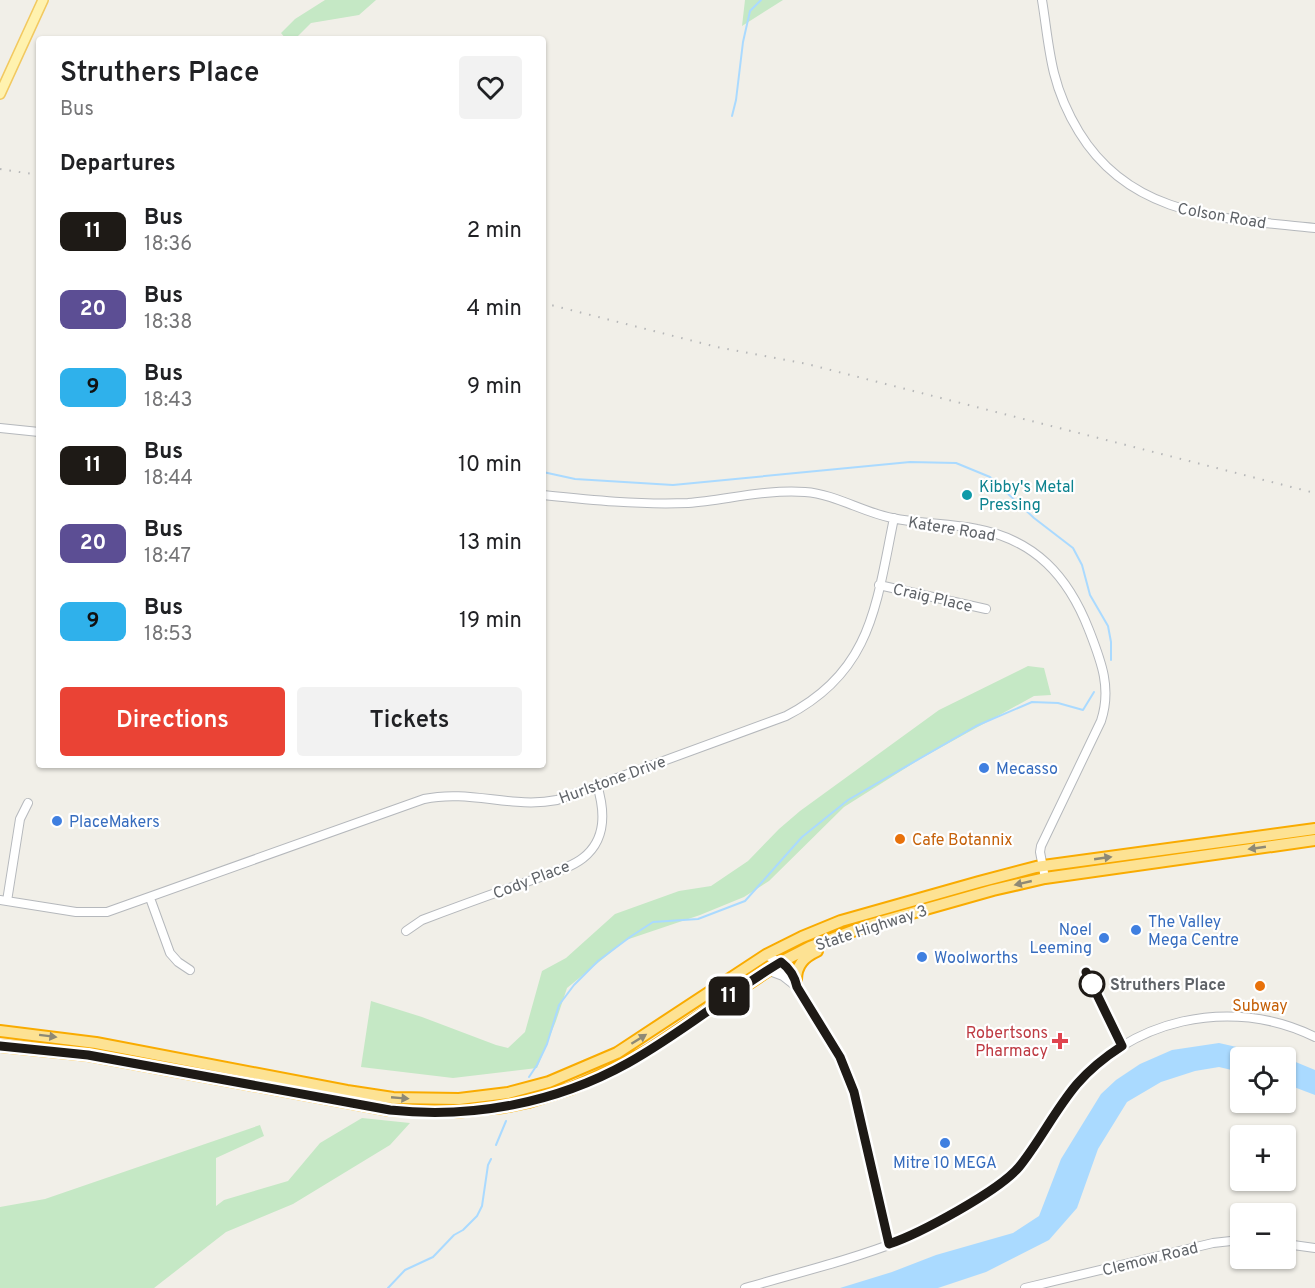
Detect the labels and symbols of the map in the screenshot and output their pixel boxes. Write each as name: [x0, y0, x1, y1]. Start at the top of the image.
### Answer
street label: Colson Road: [1176, 199, 1267, 235]
place label: Kibby's Metal Pressing: [979, 478, 1075, 516]
marker: Kibby's Metal Pressing: [960, 488, 974, 502]
street label: Katere Road: [906, 513, 997, 547]
street label: Craig Place: [891, 580, 974, 618]
street label: Hurlstone Drive: [557, 752, 669, 809]
place label: Mecasso: [996, 760, 1058, 780]
marker: Mecasso: [977, 761, 991, 775]
place label: PlaceMakers: [69, 813, 160, 833]
marker: PlaceMakers: [50, 814, 64, 828]
place label: Cafe Botannix: [912, 831, 1013, 851]
marker: Cafe Botannix: [893, 832, 907, 846]
one-way arrow: [1248, 844, 1267, 853]
one-way arrow: [1093, 854, 1112, 863]
street label: Cody Place: [491, 857, 573, 905]
one-way arrow: [1014, 879, 1032, 889]
street label: State Highway 3: [813, 901, 930, 956]
place label: The Valley Mega Centre: [1148, 913, 1239, 951]
place label: Noel Leeming: [1030, 921, 1092, 959]
marker: The Valley Mega Centre: [1129, 923, 1143, 937]
marker: Noel Leeming: [1097, 931, 1111, 945]
place label: Woolworths: [934, 949, 1018, 969]
marker: Woolworths: [915, 950, 929, 964]
marker: Struthers Place: [1079, 971, 1105, 997]
line badge: 11: [702, 976, 756, 1016]
place label: Struthers Place: [1110, 976, 1226, 996]
marker: Subway: [1253, 979, 1267, 993]
place label: Subway: [1232, 997, 1288, 1017]
place label: Robertsons Pharmacy: [966, 1024, 1048, 1062]
one-way arrow: [39, 1031, 58, 1041]
one-way arrow: [631, 1033, 648, 1044]
marker: Robertsons Pharmacy: [1053, 1034, 1067, 1048]
one-way arrow: [391, 1093, 410, 1103]
marker: Mitre 10 MEGA: [938, 1136, 952, 1150]
place label: Mitre 10 MEGA: [893, 1154, 997, 1174]
street label: Clemow Road: [1100, 1238, 1201, 1282]

